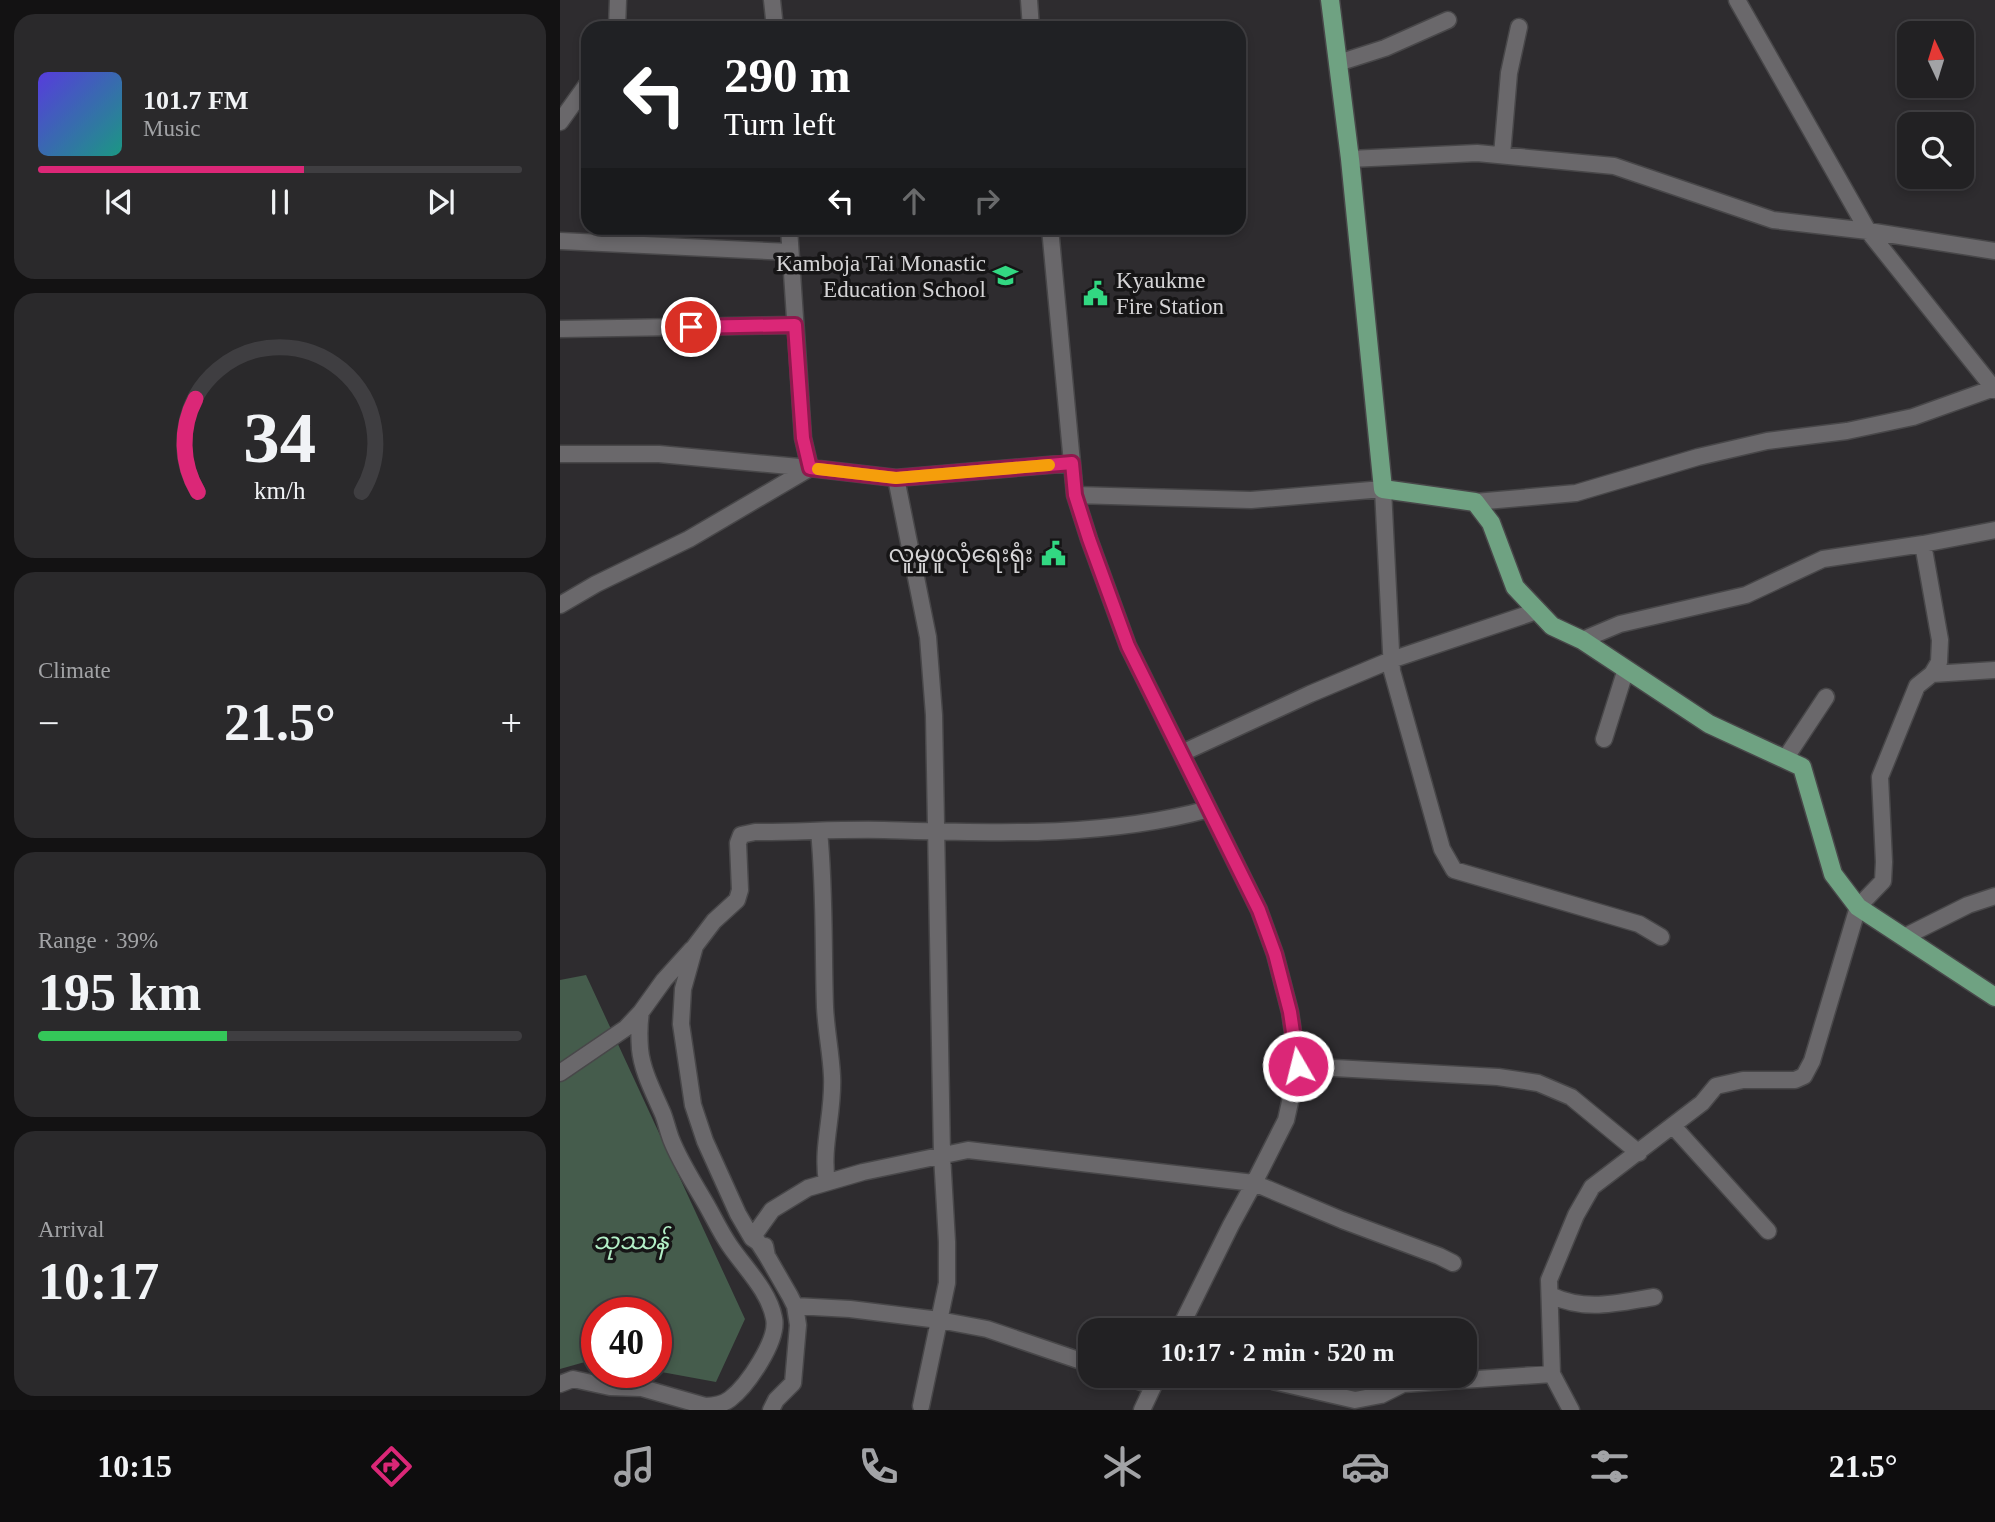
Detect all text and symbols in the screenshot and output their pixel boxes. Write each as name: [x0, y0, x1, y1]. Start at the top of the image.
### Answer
north arrow: [1897, 21, 1974, 98]
map controls: [1897, 21, 1974, 189]
text: 290 m: [724, 48, 851, 103]
icon: left: [609, 49, 700, 140]
text: 101.7 FM: [143, 86, 248, 115]
text: Turn left: [724, 106, 836, 142]
button: search: [1897, 112, 1974, 189]
text: Music: [143, 116, 201, 141]
icon: left: [822, 182, 860, 220]
icon: ahead: [895, 182, 933, 220]
icon: right: [968, 182, 1006, 220]
icon: previous: [100, 183, 138, 221]
icon: pause: [261, 183, 299, 221]
icon: next: [422, 183, 460, 221]
place label: Kamboja Tai Monastic Education School: [776, 251, 986, 302]
school or university icon: Kamboja Tai Monastic Education School: [992, 262, 1020, 290]
place label: Kyaukme Fire Station: [1116, 268, 1224, 319]
public building icon: Kyaukme Fire Station: [1082, 279, 1110, 307]
pin: [661, 297, 721, 357]
icon: arrive: [672, 308, 710, 346]
text: 34: [244, 397, 316, 478]
text: km/h: [254, 477, 306, 504]
public building icon: လူမှုဖူလုံရေးရုံး: [1039, 540, 1067, 568]
place label: လူမှုဖူလုံရေးရုံး: [889, 541, 1033, 573]
text: Climate: [38, 658, 111, 683]
text: 21.5°: [224, 694, 336, 751]
text: −: [38, 702, 59, 744]
text: +: [501, 702, 522, 744]
text: Range · 39%: [38, 928, 158, 953]
text: 195 km: [38, 964, 201, 1021]
position arrow: [1261, 1029, 1335, 1103]
text: Arrival: [38, 1217, 104, 1242]
park label: သုဿန်: [593, 1225, 672, 1260]
text: 10:17: [38, 1253, 159, 1310]
speed limit sign: 40: [581, 1297, 672, 1388]
text: 10:17 · 2 min · 520 m: [1161, 1338, 1395, 1367]
icon: directions: [367, 1442, 416, 1491]
icon: music: [610, 1442, 659, 1491]
icon: phone: [854, 1442, 903, 1491]
icon: climate: [1098, 1442, 1147, 1491]
icon: car: [1341, 1442, 1390, 1491]
icon: filters: [1585, 1442, 1634, 1491]
text: 10:15: [97, 1448, 172, 1484]
text: 21.5°: [1829, 1448, 1898, 1484]

